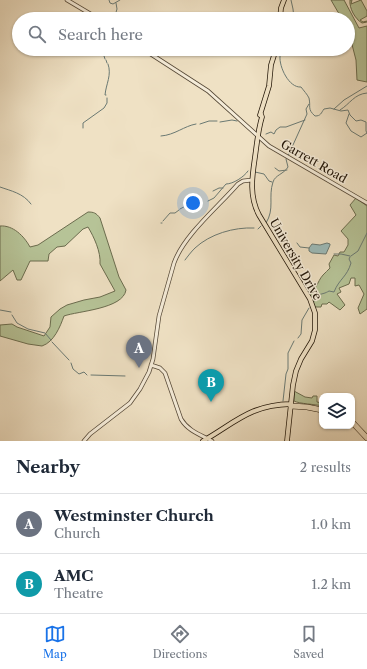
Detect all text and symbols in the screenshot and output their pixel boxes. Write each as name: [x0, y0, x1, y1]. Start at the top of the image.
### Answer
search box: [12, 12, 355, 56]
icon: search: [26, 23, 48, 45]
text: Search here: [58, 25, 143, 44]
street label: Garrett Road: [278, 136, 350, 186]
your location: [183, 193, 203, 213]
street label: University Drive: [267, 216, 326, 303]
pin: A: [126, 335, 152, 368]
pin: B: [198, 369, 224, 402]
map controls: [319, 393, 355, 429]
button: layers: [319, 393, 355, 429]
text: Nearby: [16, 457, 80, 477]
text: 2 results: [300, 459, 351, 475]
text: Westminster Church: [54, 506, 214, 525]
text: A: [24, 516, 34, 532]
text: 1.0 km: [311, 516, 351, 532]
text: Church: [54, 525, 100, 541]
text: AMC: [54, 566, 93, 585]
text: B: [24, 576, 34, 592]
text: 1.2 km: [312, 576, 351, 592]
text: Theatre: [54, 585, 103, 601]
tab: Map: [43, 623, 67, 661]
tab: Directions: [153, 623, 207, 661]
tab: Saved: [293, 623, 324, 661]

